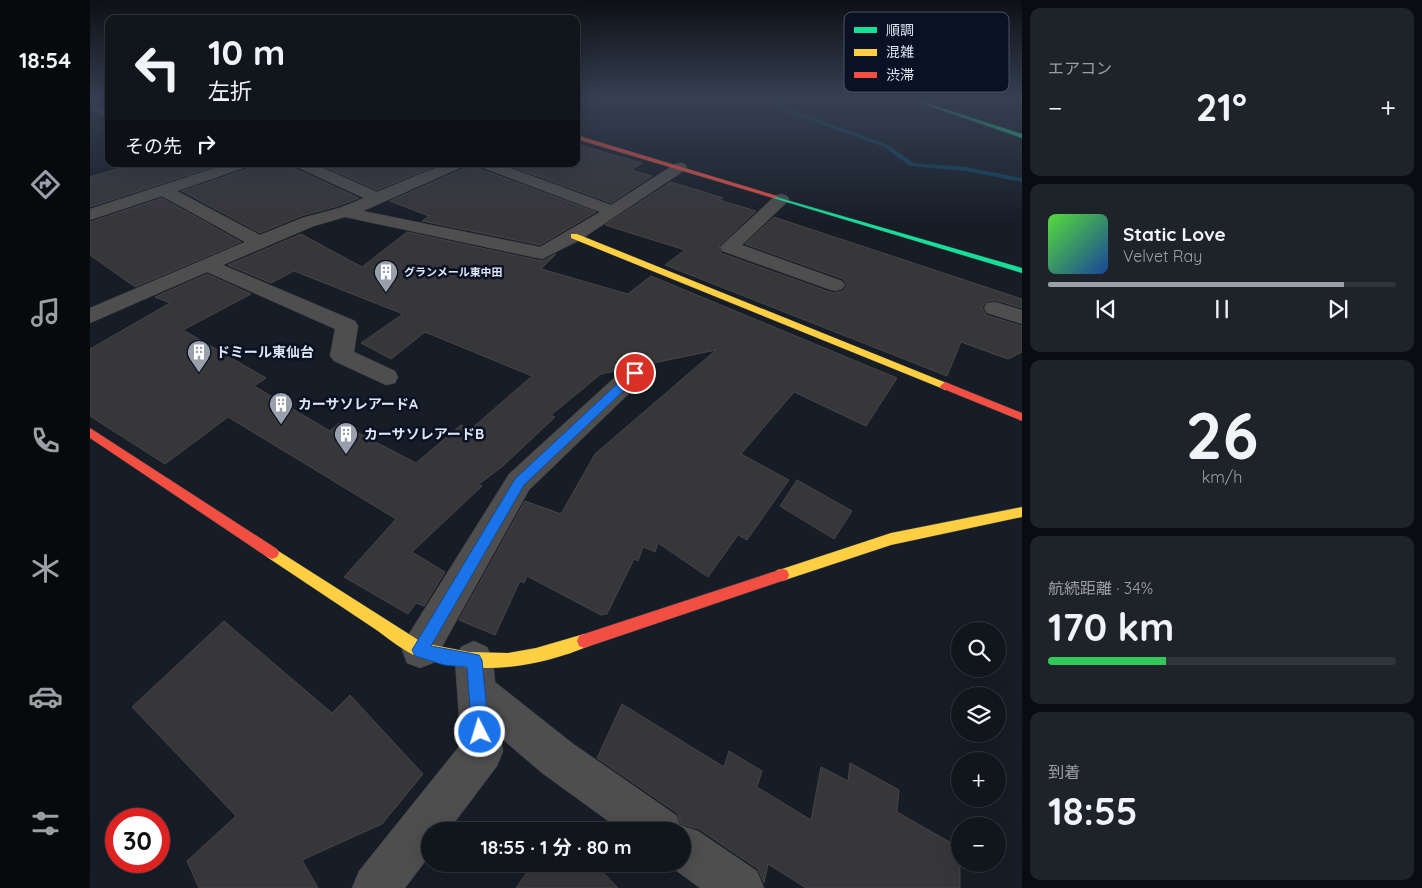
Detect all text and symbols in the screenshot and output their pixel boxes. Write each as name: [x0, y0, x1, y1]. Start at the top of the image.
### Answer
legend: [844, 12, 1009, 92]
text: 順調: [886, 21, 914, 39]
text: 10 m: [208, 30, 285, 74]
icon: left: [125, 35, 190, 100]
text: 混雑: [886, 43, 914, 61]
text: 18:54: [19, 46, 71, 74]
text: エアコン: [1048, 58, 1112, 78]
text: 渋滞: [886, 66, 914, 84]
text: 左折: [208, 77, 252, 105]
text: 21°: [1196, 83, 1247, 131]
text: −: [1048, 90, 1063, 125]
text: +: [1380, 90, 1396, 125]
icon: right: [192, 130, 220, 158]
text: その先: [125, 134, 182, 158]
icon: directions: [28, 167, 63, 202]
text: Static Love: [1123, 222, 1226, 246]
text: Velvet Ray: [1123, 246, 1202, 266]
building icon: グランメール東中田: [373, 259, 399, 293]
place label: グランメール東中田: [404, 265, 503, 279]
icon: music: [28, 295, 63, 330]
icon: previous: [1092, 295, 1120, 323]
icon: pause: [1208, 295, 1236, 323]
icon: next: [1324, 295, 1352, 323]
building icon: ドミール東仙台: [186, 339, 212, 373]
place label: ドミール東仙台: [216, 343, 314, 361]
pin: [614, 352, 656, 394]
icon: arrive: [621, 359, 649, 387]
building icon: カーサソレアードA: [268, 391, 294, 425]
text: 26: [1186, 394, 1258, 475]
place label: カーサソレアードA: [298, 395, 418, 413]
building icon: カーサソレアードB: [333, 421, 359, 455]
icon: phone: [28, 423, 63, 458]
place label: カーサソレアードB: [364, 425, 484, 443]
text: km/h: [1202, 467, 1242, 487]
icon: climate: [28, 551, 63, 586]
text: 航続距離 · 34%: [1048, 578, 1153, 598]
text: 170 km: [1048, 603, 1174, 651]
map controls: [951, 622, 1006, 872]
button: search: [951, 622, 1006, 677]
icon: car: [28, 679, 63, 714]
button: layers: [951, 687, 1006, 742]
position arrow: [453, 705, 505, 757]
button: +: [951, 752, 1006, 807]
text: 到着: [1048, 762, 1080, 782]
text: 18:55: [1048, 787, 1138, 835]
icon: filters: [28, 806, 63, 841]
speed limit sign: 30: [105, 808, 170, 873]
button: −: [951, 817, 1006, 872]
text: 18:55 · 1 分 · 80 m: [480, 835, 632, 859]

